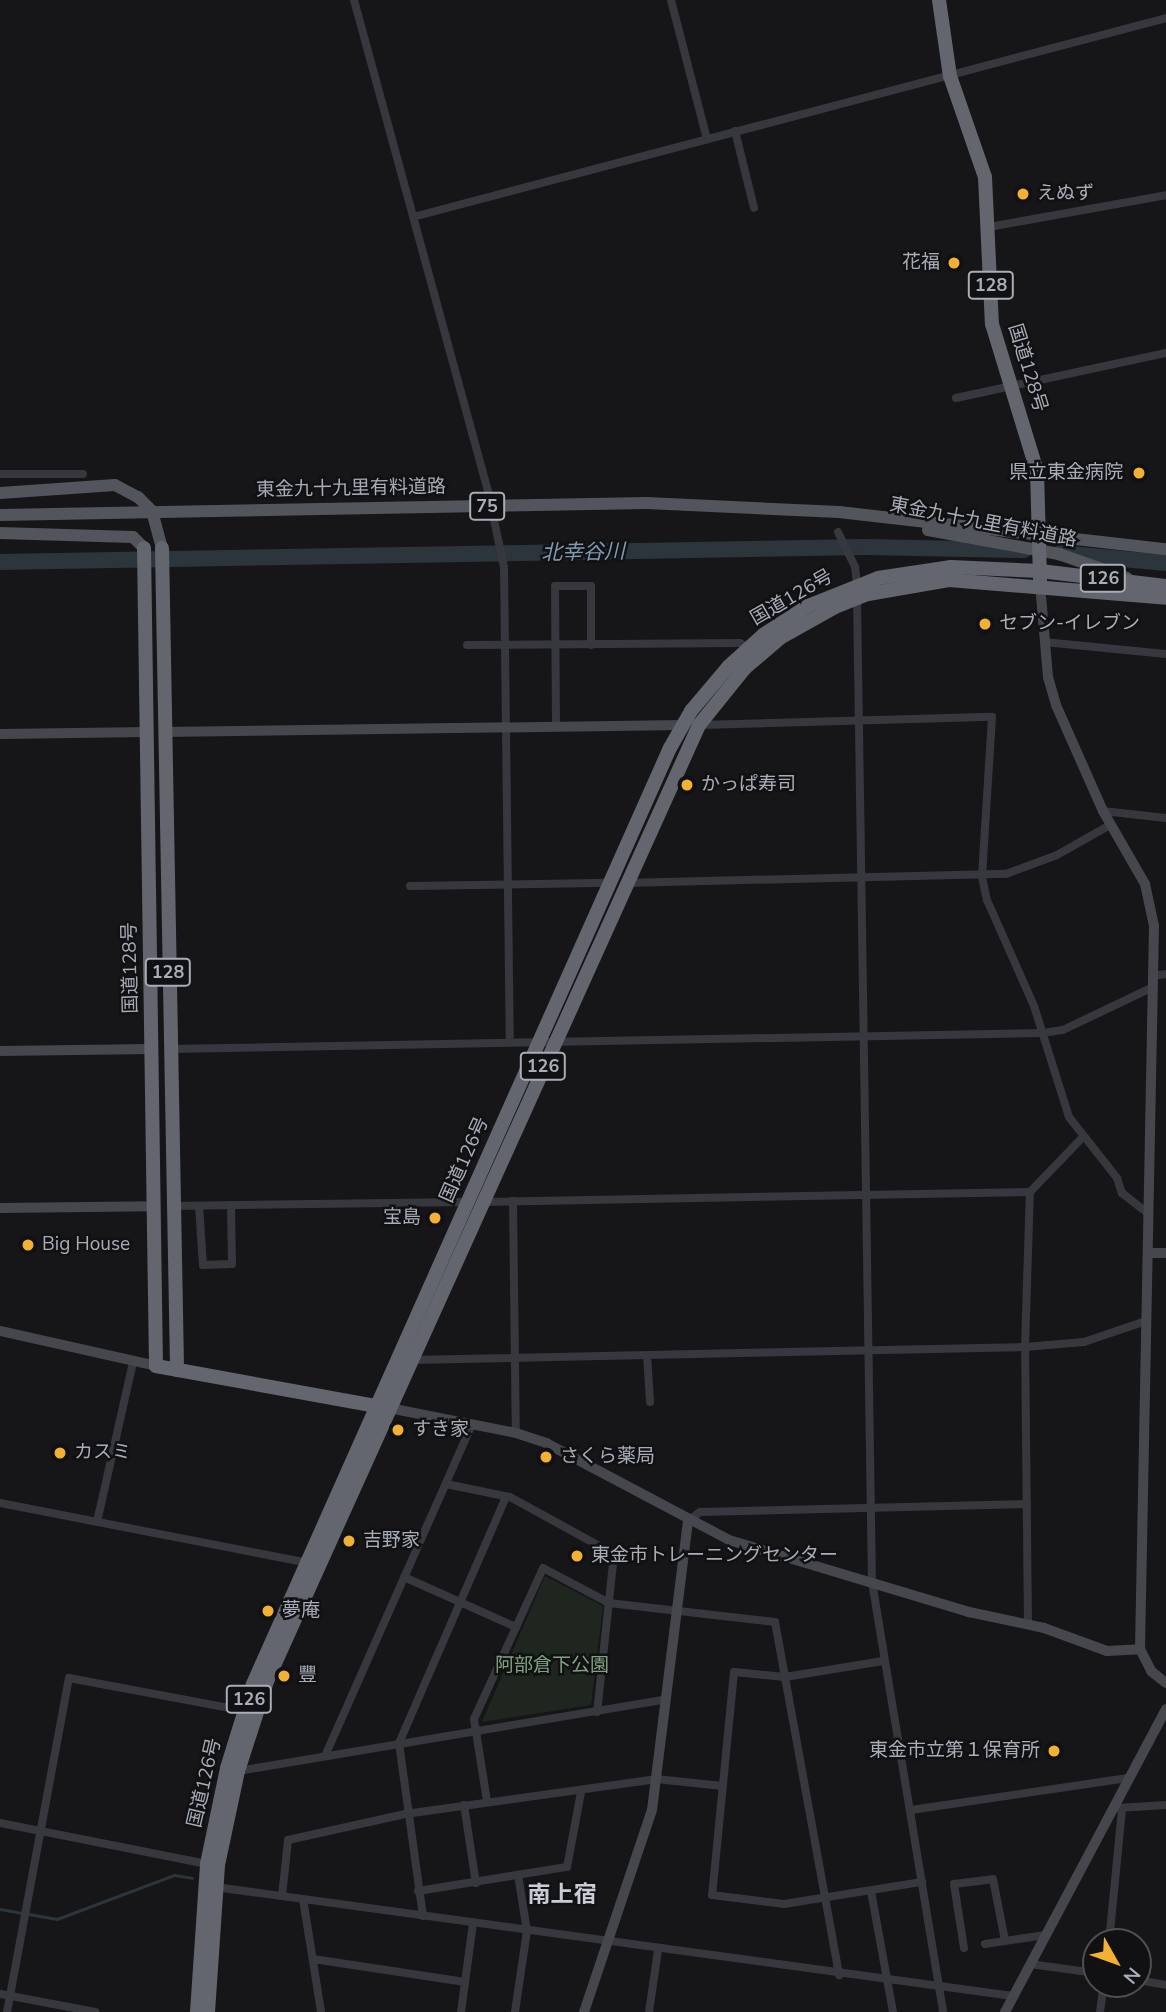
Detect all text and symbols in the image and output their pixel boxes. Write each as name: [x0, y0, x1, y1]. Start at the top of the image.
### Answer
place label: えぬず: [1037, 183, 1094, 205]
marker: えぬず: [1015, 186, 1031, 202]
place label: 花福: [902, 252, 940, 274]
marker: 花福: [946, 255, 962, 271]
road number: 128: [967, 270, 1016, 300]
street label: 国道128号: [1003, 321, 1051, 415]
place label: 県立東金病院: [1009, 462, 1123, 484]
marker: 県立東金病院: [1129, 463, 1149, 483]
street label: 東金九十九里有料道路: [256, 476, 446, 502]
road number: 75: [468, 492, 506, 520]
street label: 東金九十九里有料道路: [888, 494, 1078, 552]
water label: 北幸谷川: [541, 539, 625, 565]
road number: 126: [1078, 564, 1128, 592]
street label: 国道126号: [747, 565, 837, 631]
place label: セブン-イレブン: [999, 613, 1140, 635]
marker: セブン-イレブン: [977, 616, 993, 632]
place label: かっぱ寿司: [701, 774, 796, 796]
marker: かっぱ寿司: [679, 777, 695, 793]
street label: 国道128号: [119, 922, 143, 1014]
road number: 128: [144, 958, 192, 987]
road number: 126: [518, 1051, 568, 1080]
street label: 国道126号: [436, 1114, 494, 1206]
place label: 宝島: [383, 1207, 421, 1229]
marker: 宝島: [427, 1210, 443, 1226]
place label: Big House: [42, 1234, 130, 1256]
marker: Big House: [20, 1237, 36, 1253]
place label: すき家: [412, 1419, 469, 1441]
marker: すき家: [390, 1422, 406, 1438]
place label: カスミ: [74, 1442, 131, 1464]
marker: カスミ: [52, 1445, 68, 1461]
place label: さくら薬局: [560, 1446, 655, 1468]
marker: さくら薬局: [538, 1449, 554, 1465]
place label: 吉野家: [363, 1530, 420, 1552]
marker: 吉野家: [341, 1533, 357, 1549]
place label: 東金市トレーニングセンター: [591, 1545, 838, 1567]
marker: 東金市トレーニングセンター: [569, 1548, 585, 1564]
place label: 夢庵: [282, 1600, 320, 1622]
marker: 夢庵: [260, 1603, 276, 1619]
park label: 阿部倉下公園: [495, 1655, 609, 1677]
place label: 豐: [298, 1665, 317, 1687]
marker: 豐: [276, 1668, 292, 1684]
road number: 126: [224, 1684, 274, 1714]
street label: 国道126号: [184, 1736, 226, 1830]
place label: 東金市立第１保育所: [869, 1740, 1040, 1762]
marker: 東金市立第１保育所: [1046, 1743, 1062, 1759]
district label: 南上宿: [528, 1881, 596, 1909]
north arrow: [1082, 1928, 1152, 1998]
text: N: [1117, 1961, 1146, 1989]

